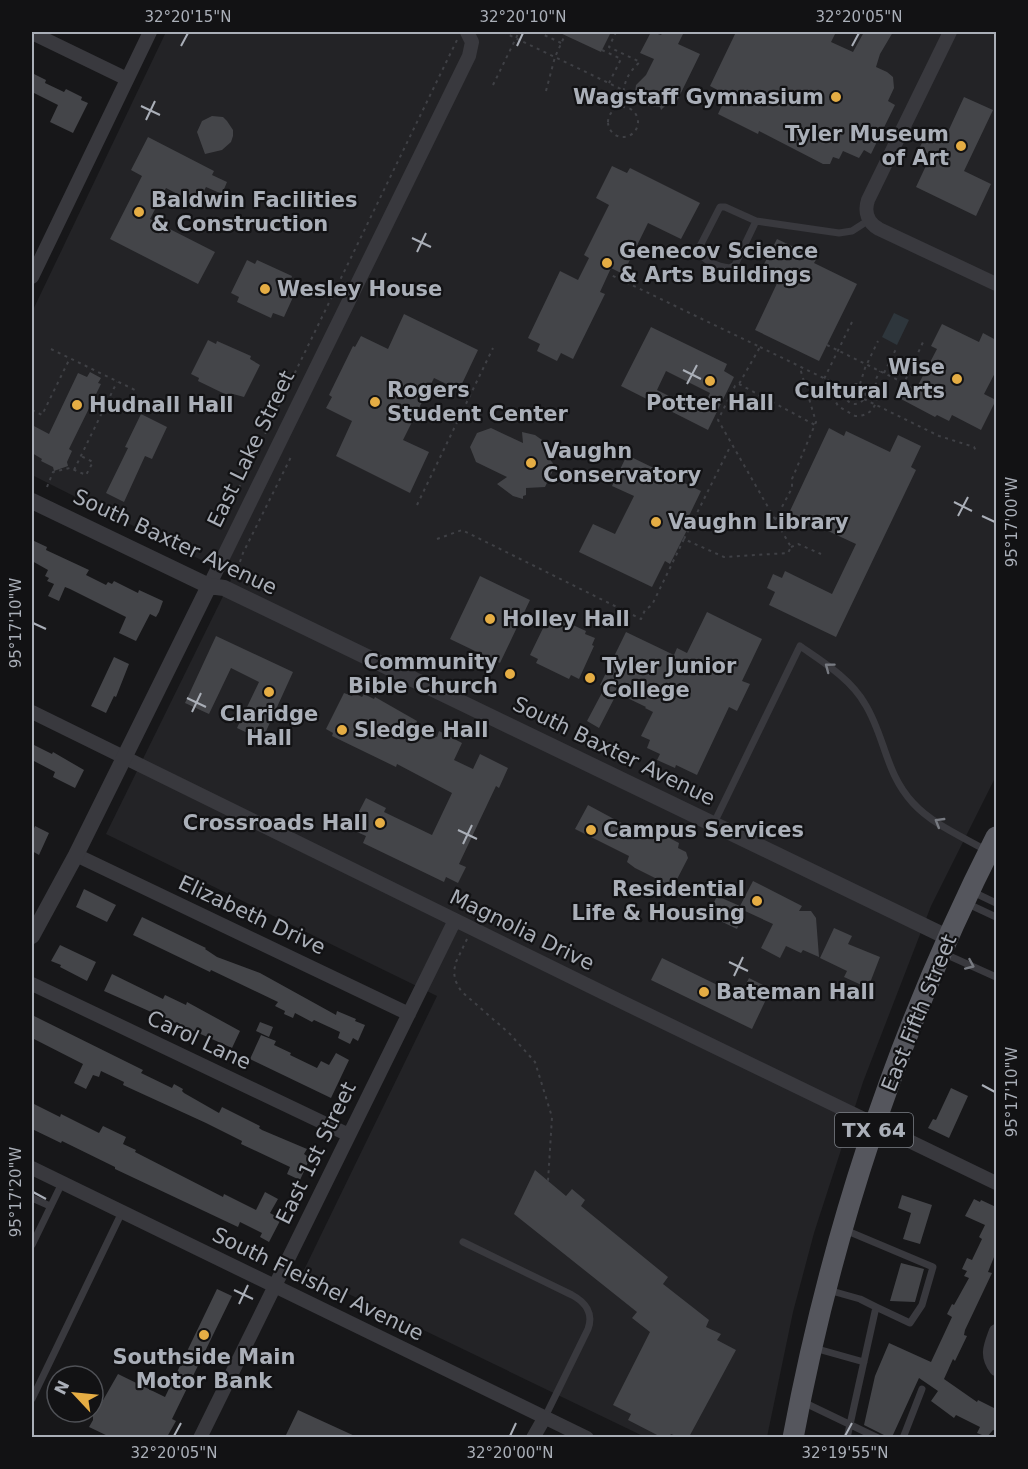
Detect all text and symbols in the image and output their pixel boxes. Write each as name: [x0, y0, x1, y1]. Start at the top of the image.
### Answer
text: 32°20'15"N: [144, 8, 232, 26]
text: 32°20'10"N: [479, 8, 567, 26]
text: 32°20'05"N: [815, 8, 903, 26]
place label: Wagstaff Gymnasium: [573, 85, 824, 109]
marker: Wagstaff Gymnasium: [829, 90, 843, 104]
place label: Tyler Museum of Art: [785, 122, 949, 170]
marker: Tyler Museum of Art: [954, 139, 968, 153]
place label: Baldwin Facilities & Construction: [151, 188, 358, 236]
marker: Baldwin Facilities & Construction: [132, 205, 146, 219]
place label: Genecov Science & Arts Buildings: [619, 239, 818, 287]
marker: Genecov Science & Arts Buildings: [600, 256, 614, 270]
place label: Wesley House: [277, 277, 442, 301]
marker: Wesley House: [258, 282, 272, 296]
place label: Wise Cultural Arts: [794, 355, 945, 403]
street label: East Lake Street: [203, 367, 299, 531]
marker: Wise Cultural Arts: [950, 372, 964, 386]
marker: Potter Hall: [703, 374, 717, 388]
place label: Rogers Student Center: [387, 378, 569, 426]
place label: Potter Hall: [646, 391, 774, 415]
place label: Hudnall Hall: [89, 393, 234, 417]
marker: Rogers Student Center: [368, 395, 382, 409]
marker: Hudnall Hall: [70, 398, 84, 412]
place label: Vaughn Conservatory: [543, 439, 702, 487]
marker: Vaughn Conservatory: [524, 456, 538, 470]
text: 95°17'00"W: [1003, 477, 1021, 567]
street label: South Baxter Avenue: [69, 484, 281, 600]
place label: Vaughn Library: [668, 510, 849, 534]
marker: Vaughn Library: [649, 515, 663, 529]
text: 95°17'10"W: [7, 578, 25, 668]
place label: Holley Hall: [502, 607, 630, 631]
marker: Holley Hall: [483, 612, 497, 626]
place label: Community Bible Church: [348, 650, 498, 698]
place label: Tyler Junior College: [602, 654, 737, 702]
one-way arrow: [825, 663, 836, 674]
marker: Community Bible Church: [503, 667, 517, 681]
marker: Tyler Junior College: [583, 671, 597, 685]
marker: Claridge Hall: [262, 685, 276, 699]
street label: South Baxter Avenue: [509, 692, 719, 810]
place label: Claridge Hall: [220, 702, 318, 750]
place label: Sledge Hall: [354, 718, 488, 742]
marker: Sledge Hall: [335, 723, 349, 737]
place label: Crossroads Hall: [183, 811, 368, 835]
marker: Crossroads Hall: [373, 816, 387, 830]
place label: Campus Services: [603, 818, 804, 842]
one-way arrow: [935, 818, 945, 830]
marker: Campus Services: [584, 823, 598, 837]
street label: Elizabeth Drive: [175, 870, 329, 960]
place label: Residential Life & Housing: [571, 877, 745, 925]
street label: Magnolia Drive: [446, 885, 598, 975]
marker: Residential Life & Housing: [750, 894, 764, 908]
street label: East Fifth Street: [877, 931, 961, 1095]
one-way arrow: [963, 958, 974, 970]
place label: Bateman Hall: [716, 980, 875, 1004]
marker: Bateman Hall: [697, 985, 711, 999]
street label: Carol Lane: [143, 1005, 255, 1075]
text: 95°17'10"W: [1003, 1047, 1021, 1137]
street label: East 1st Street: [271, 1078, 361, 1228]
road number: TX 64: [835, 1113, 913, 1147]
text: 95°17'20"W: [7, 1147, 25, 1237]
street label: South Fleishel Avenue: [208, 1222, 428, 1346]
marker: Southside Main Motor Bank: [197, 1328, 211, 1342]
place label: Southside Main Motor Bank: [113, 1345, 296, 1393]
north arrow: [45, 1364, 105, 1424]
text: N: [50, 1377, 73, 1398]
text: 32°20'05"N: [130, 1444, 218, 1462]
text: 32°20'00"N: [466, 1444, 554, 1462]
text: 32°19'55"N: [801, 1444, 889, 1462]

